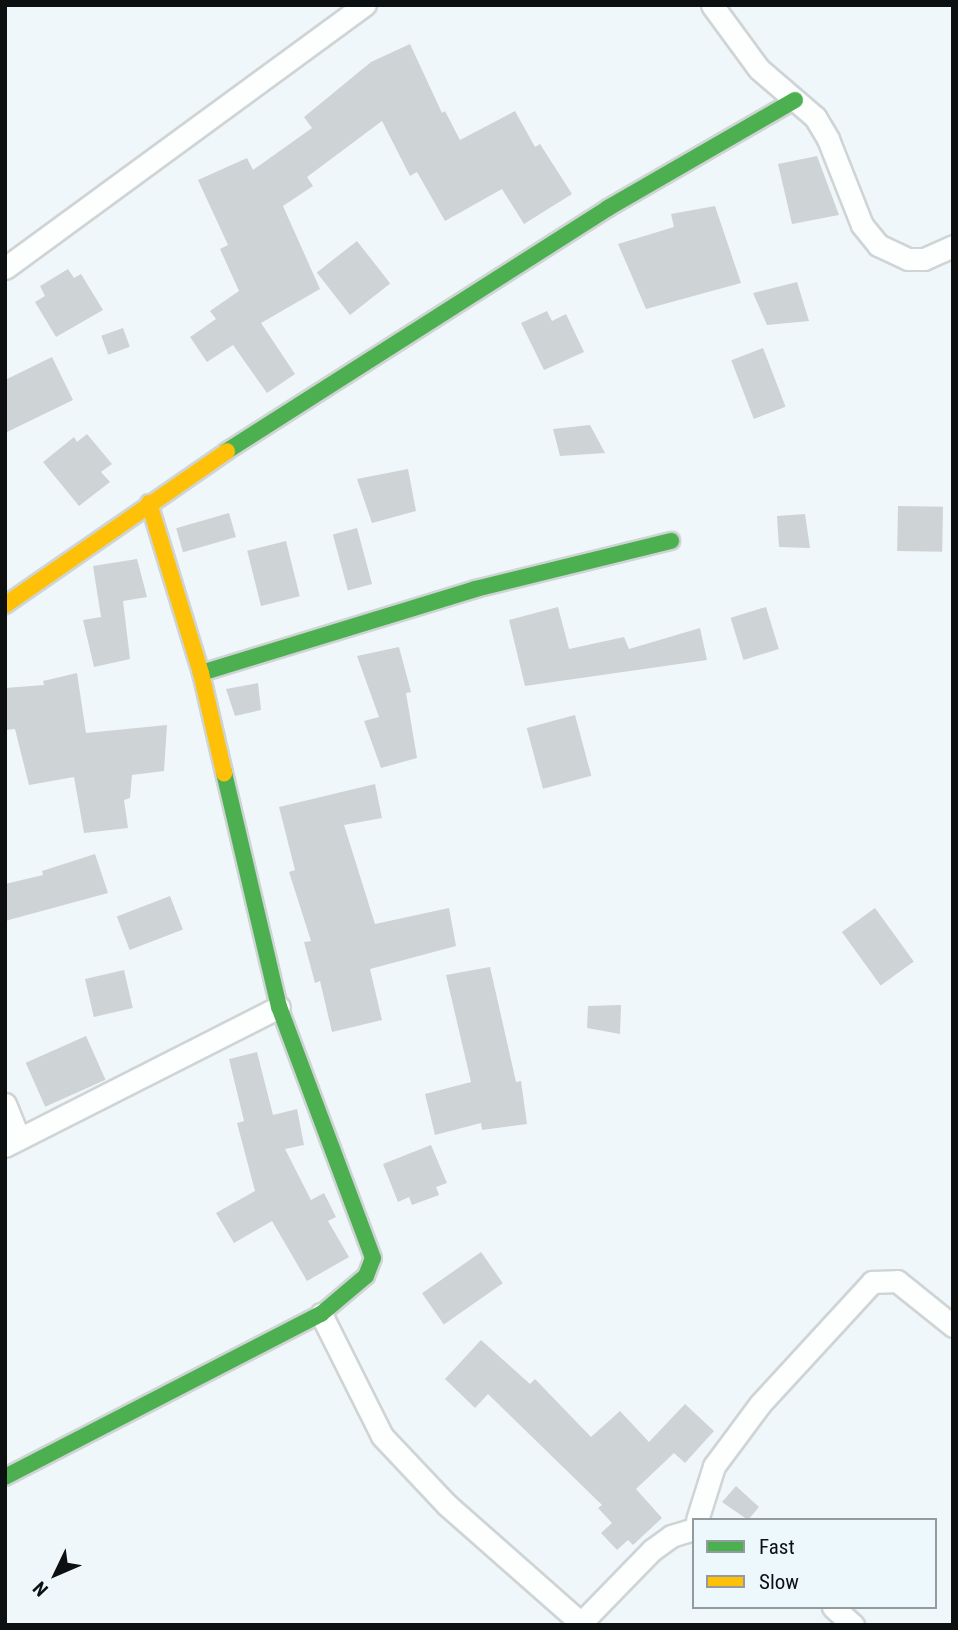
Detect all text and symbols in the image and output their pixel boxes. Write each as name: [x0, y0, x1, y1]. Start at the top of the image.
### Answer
legend: [692, 1518, 937, 1609]
text: Fast: [759, 1535, 795, 1559]
north arrow: [21, 1539, 91, 1609]
text: Slow: [759, 1570, 799, 1594]
text: N: [28, 1577, 53, 1601]

